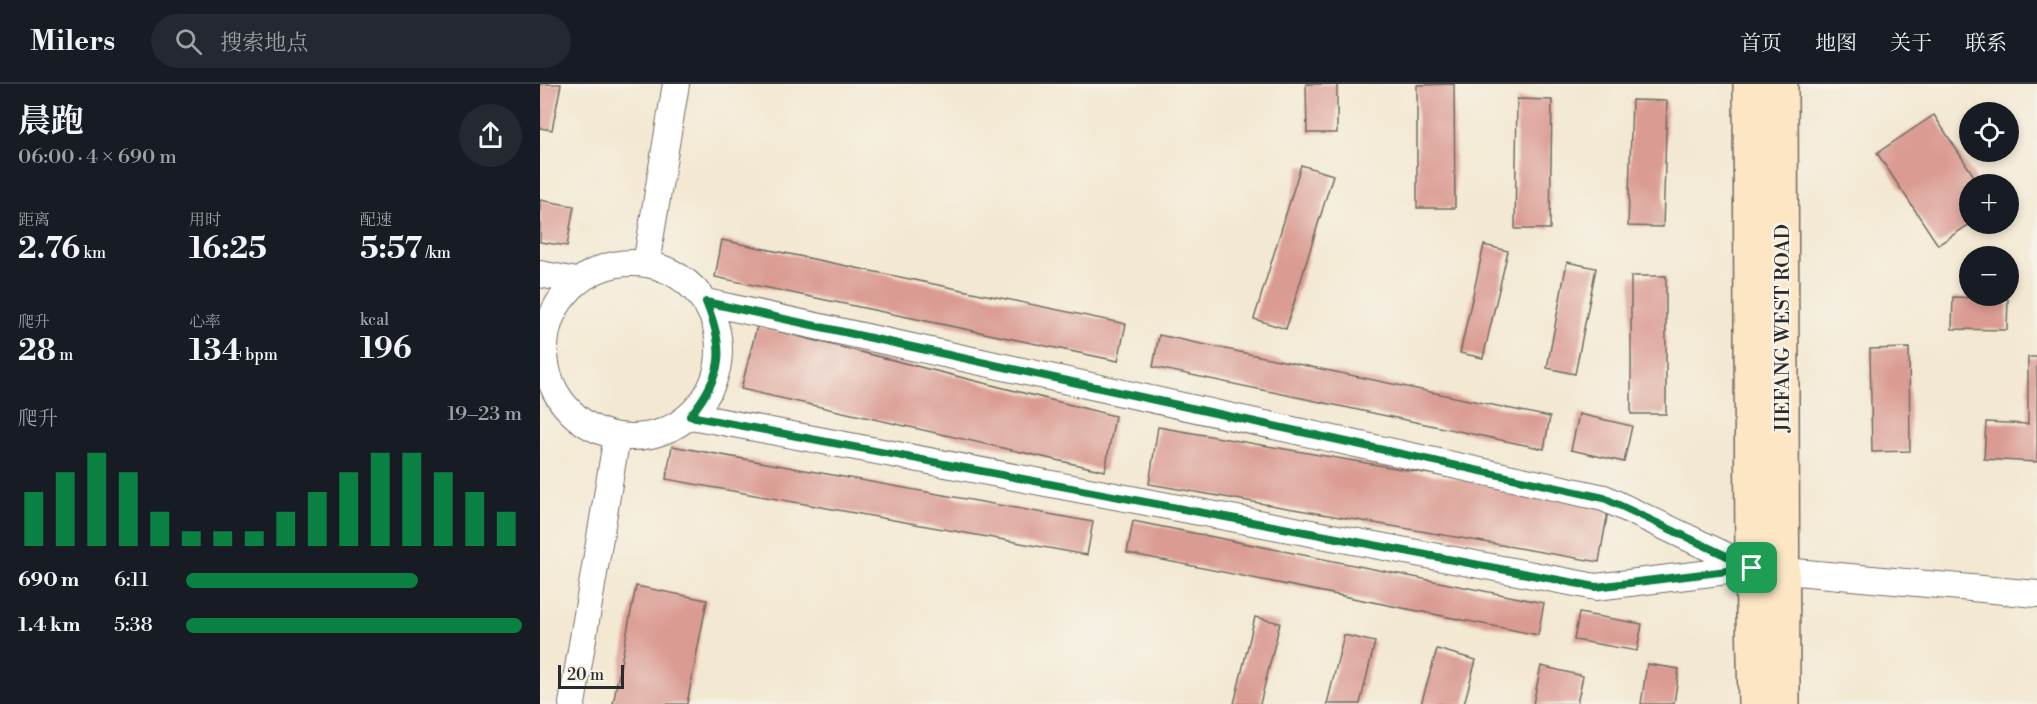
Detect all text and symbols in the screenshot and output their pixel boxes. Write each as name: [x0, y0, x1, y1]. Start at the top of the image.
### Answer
search box: [151, 14, 571, 68]
text: Milers: [30, 24, 115, 59]
icon: search: [172, 25, 205, 58]
text: 搜索地点: [220, 30, 308, 57]
text: 首页: [1740, 31, 1782, 57]
text: 地图: [1815, 31, 1857, 57]
text: 关于: [1890, 31, 1932, 57]
text: 联系: [1965, 31, 2007, 57]
text: 晨跑: [18, 102, 84, 143]
map controls: [1959, 102, 2019, 306]
button: locate: [1959, 102, 2019, 162]
button: share: [459, 104, 522, 167]
text: 06:00 · 4 × 690 m: [18, 145, 177, 170]
button: +: [1959, 174, 2019, 234]
text: 距离: [18, 210, 50, 230]
text: 用时: [189, 210, 221, 230]
text: 配速: [360, 210, 392, 230]
street label: JIEFANG WEST ROAD: [1771, 224, 1796, 433]
text: 2.76: [18, 230, 80, 268]
text: 16:25: [189, 230, 267, 268]
text: 5:57: [360, 230, 422, 268]
text: km: [80, 243, 106, 263]
text: /km: [422, 243, 451, 263]
button: −: [1959, 246, 2019, 306]
text: kcal: [360, 310, 389, 330]
text: 爬升: [18, 312, 50, 332]
text: 心率: [189, 312, 221, 332]
text: 196: [360, 330, 412, 368]
text: 28: [18, 332, 56, 370]
text: 134: [189, 332, 242, 370]
text: m: [56, 345, 73, 365]
text: bpm: [242, 345, 278, 365]
text: 19–23 m: [447, 402, 522, 427]
text: 爬升: [18, 407, 58, 432]
pin: [1726, 542, 1777, 593]
icon: arrive: [1735, 551, 1768, 584]
text: 690 m: [18, 568, 79, 593]
text: 6:11: [114, 568, 149, 593]
text: 1.4 km: [18, 613, 80, 638]
text: 5:38: [114, 613, 153, 638]
scale bar: [558, 662, 624, 690]
text: 20 m: [567, 665, 604, 685]

